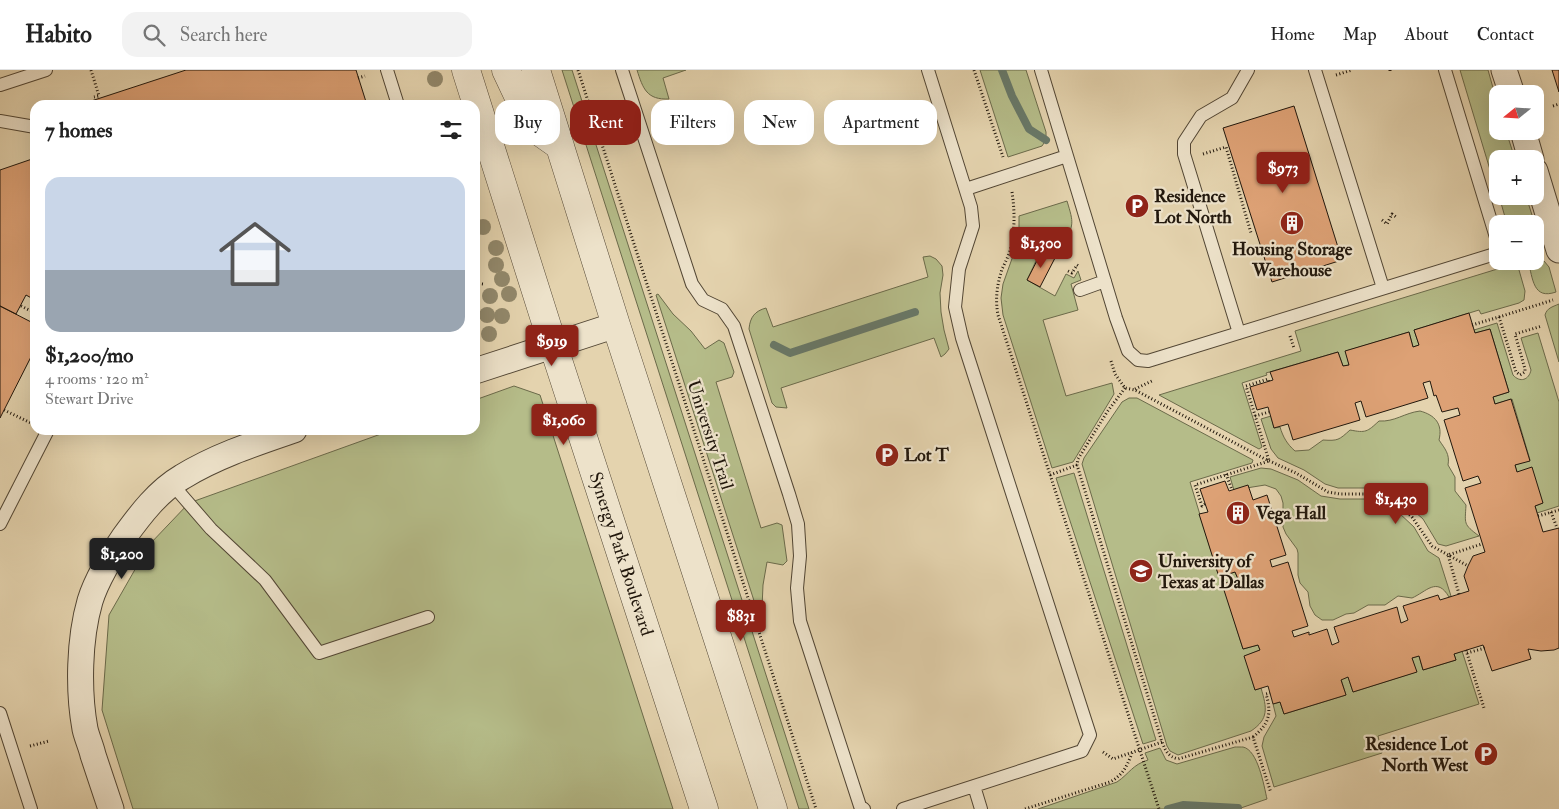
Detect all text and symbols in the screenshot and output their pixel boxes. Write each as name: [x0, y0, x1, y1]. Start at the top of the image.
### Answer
search box: [122, 12, 472, 57]
text: Habito: [25, 19, 92, 50]
icon: search: [140, 21, 168, 49]
text: Search here: [180, 23, 268, 47]
text: Home: [1270, 23, 1315, 46]
text: Map: [1343, 23, 1377, 46]
text: About: [1405, 23, 1449, 46]
text: Contact: [1477, 23, 1534, 46]
north arrow: [1489, 85, 1544, 140]
map controls: [1489, 85, 1544, 270]
chip: Buy: [495, 100, 560, 145]
chip: Rent: [570, 100, 641, 145]
chip: Filters: [651, 100, 734, 145]
chip: New: [744, 100, 814, 145]
chip: Apartment: [824, 100, 937, 145]
icon: filters: [437, 116, 465, 144]
text: 7 homes: [45, 117, 112, 144]
button: +: [1489, 150, 1544, 205]
pin: $973: [1253, 152, 1313, 194]
text: $973: [1268, 158, 1298, 178]
place label: Residence Lot North: [1154, 185, 1232, 229]
parking icon: Residence Lot North: [1124, 193, 1150, 219]
icon: home: [210, 209, 300, 299]
building icon: Housing Storage Warehouse: [1279, 210, 1305, 236]
button: −: [1489, 215, 1544, 270]
pin: $1,300: [1000, 226, 1082, 269]
text: $1,300: [1020, 233, 1062, 253]
place label: Housing Storage Warehouse: [1232, 238, 1353, 282]
pin: $919: [522, 324, 582, 367]
text: $919: [536, 331, 568, 351]
text: $1,200/mo: [45, 342, 133, 369]
text: 4 rooms · 120 m²: [45, 369, 148, 389]
street label: University Trail: [681, 377, 739, 493]
text: Stewart Drive: [45, 389, 133, 409]
pin: $1,060: [523, 404, 605, 446]
text: $1,060: [542, 410, 586, 430]
parking icon: Lot T: [874, 442, 900, 468]
place label: Lot T: [904, 444, 949, 467]
street label: Synergy Park Boulevard: [584, 469, 658, 639]
pin: $1,430: [1355, 482, 1437, 525]
text: $1,430: [1375, 489, 1417, 509]
building icon: Vega Hall: [1225, 500, 1251, 526]
place label: Vega Hall: [1255, 502, 1327, 525]
pin: $1,200: [81, 538, 163, 580]
text: $1,200: [100, 544, 144, 564]
place label: University of Texas at Dallas: [1157, 550, 1264, 594]
school or university icon: University of Texas at Dallas: [1128, 558, 1154, 584]
pin: $831: [711, 600, 771, 642]
text: $831: [727, 606, 755, 626]
place label: Residence Lot North West: [1365, 733, 1468, 777]
parking icon: Residence Lot North West: [1473, 741, 1499, 767]

